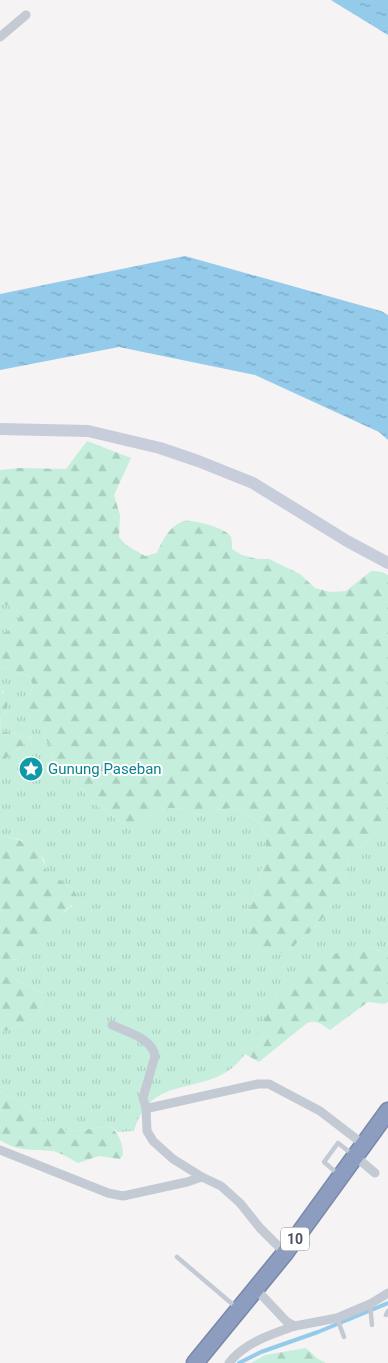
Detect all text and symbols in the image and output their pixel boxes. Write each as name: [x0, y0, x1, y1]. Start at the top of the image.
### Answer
place icon: Gunung Paseban: [18, 756, 44, 782]
place label: Gunung Paseban: [48, 760, 162, 778]
road number: 10: [281, 1228, 309, 1250]

